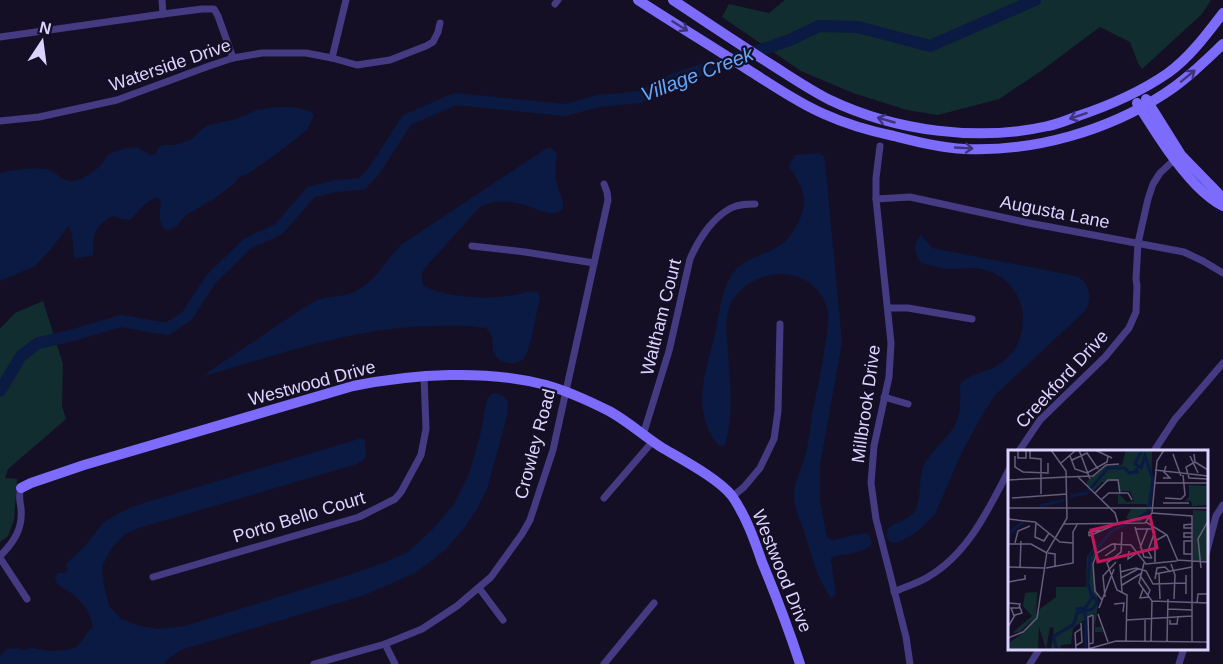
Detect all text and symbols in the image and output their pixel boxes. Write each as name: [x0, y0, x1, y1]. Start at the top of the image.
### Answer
north arrow: [12, 12, 72, 72]
text: N: [38, 18, 53, 37]
one-way arrow: [671, 21, 688, 33]
street label: Waterside Drive: [107, 35, 233, 95]
water label: Village Creek: [638, 42, 757, 106]
one-way arrow: [1179, 69, 1195, 82]
one-way arrow: [1069, 112, 1088, 123]
one-way arrow: [877, 114, 896, 125]
one-way arrow: [953, 143, 973, 154]
street label: Augusta Lane: [999, 192, 1111, 232]
street label: Waltham Court: [637, 257, 685, 377]
street label: Creekford Drive: [1012, 326, 1112, 432]
street label: Millbrook Drive: [848, 344, 884, 464]
street label: Westwood Drive: [246, 356, 378, 410]
street label: Crowley Road: [511, 387, 559, 501]
inset map: [1008, 450, 1208, 649]
street label: Porto Bello Court: [231, 487, 367, 547]
street label: Westwood Drive: [748, 507, 816, 635]

